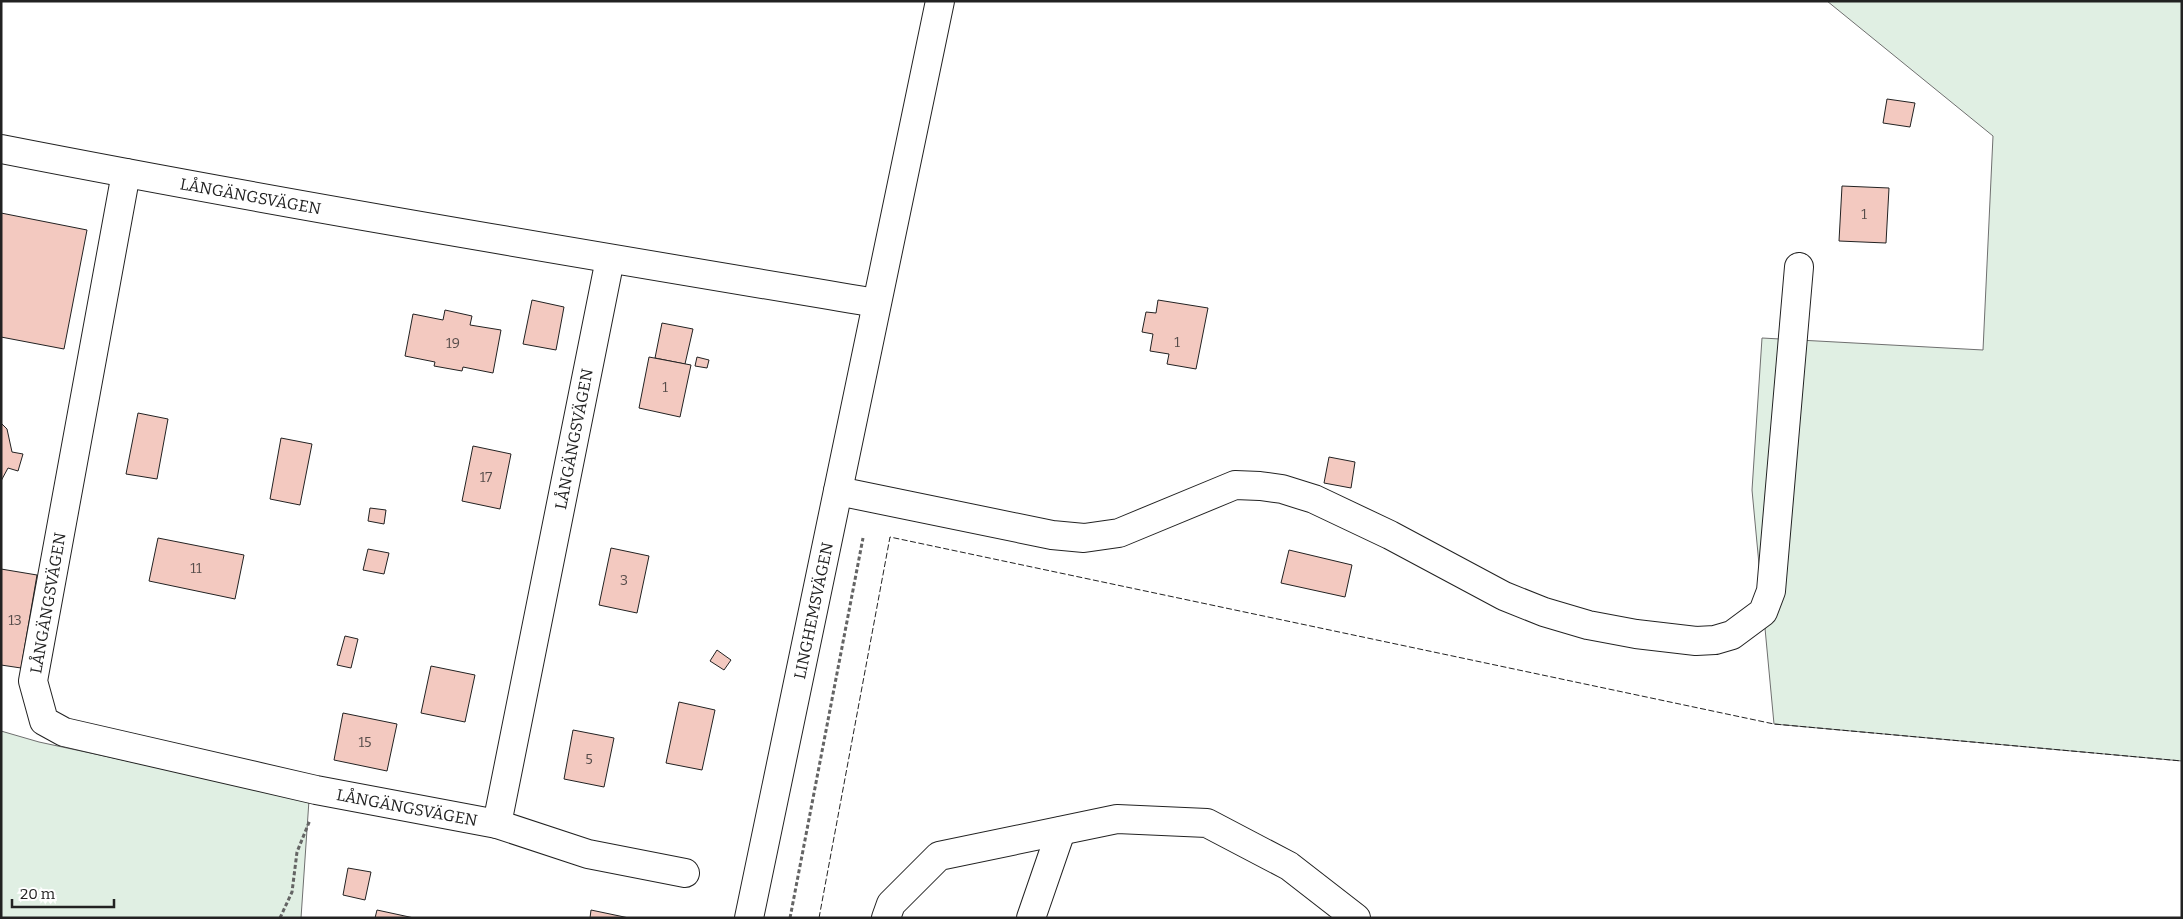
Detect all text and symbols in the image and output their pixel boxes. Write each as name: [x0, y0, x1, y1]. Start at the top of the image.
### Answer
street label: LÅNGÄNGSVÄGEN: [179, 174, 323, 218]
house number: 1: [1861, 206, 1867, 223]
house number: 1: [1174, 334, 1180, 351]
house number: 19: [446, 335, 460, 352]
street label: LÅNGÄNGSVÄGEN: [550, 367, 597, 511]
house number: 1: [662, 379, 668, 396]
house number: 17: [480, 469, 492, 486]
street label: LÅNGÄNGSVÄGEN: [25, 531, 70, 675]
street label: LINGHEMSVÄGEN: [790, 540, 837, 681]
house number: 11: [190, 560, 202, 577]
house number: 3: [620, 572, 628, 589]
house number: 13: [8, 612, 22, 629]
house number: 15: [358, 734, 372, 751]
house number: 5: [585, 751, 593, 768]
street label: LÅNGÄNGSVÄGEN: [335, 785, 479, 830]
scale bar: [12, 876, 115, 908]
text: 20 m: [20, 885, 56, 903]

